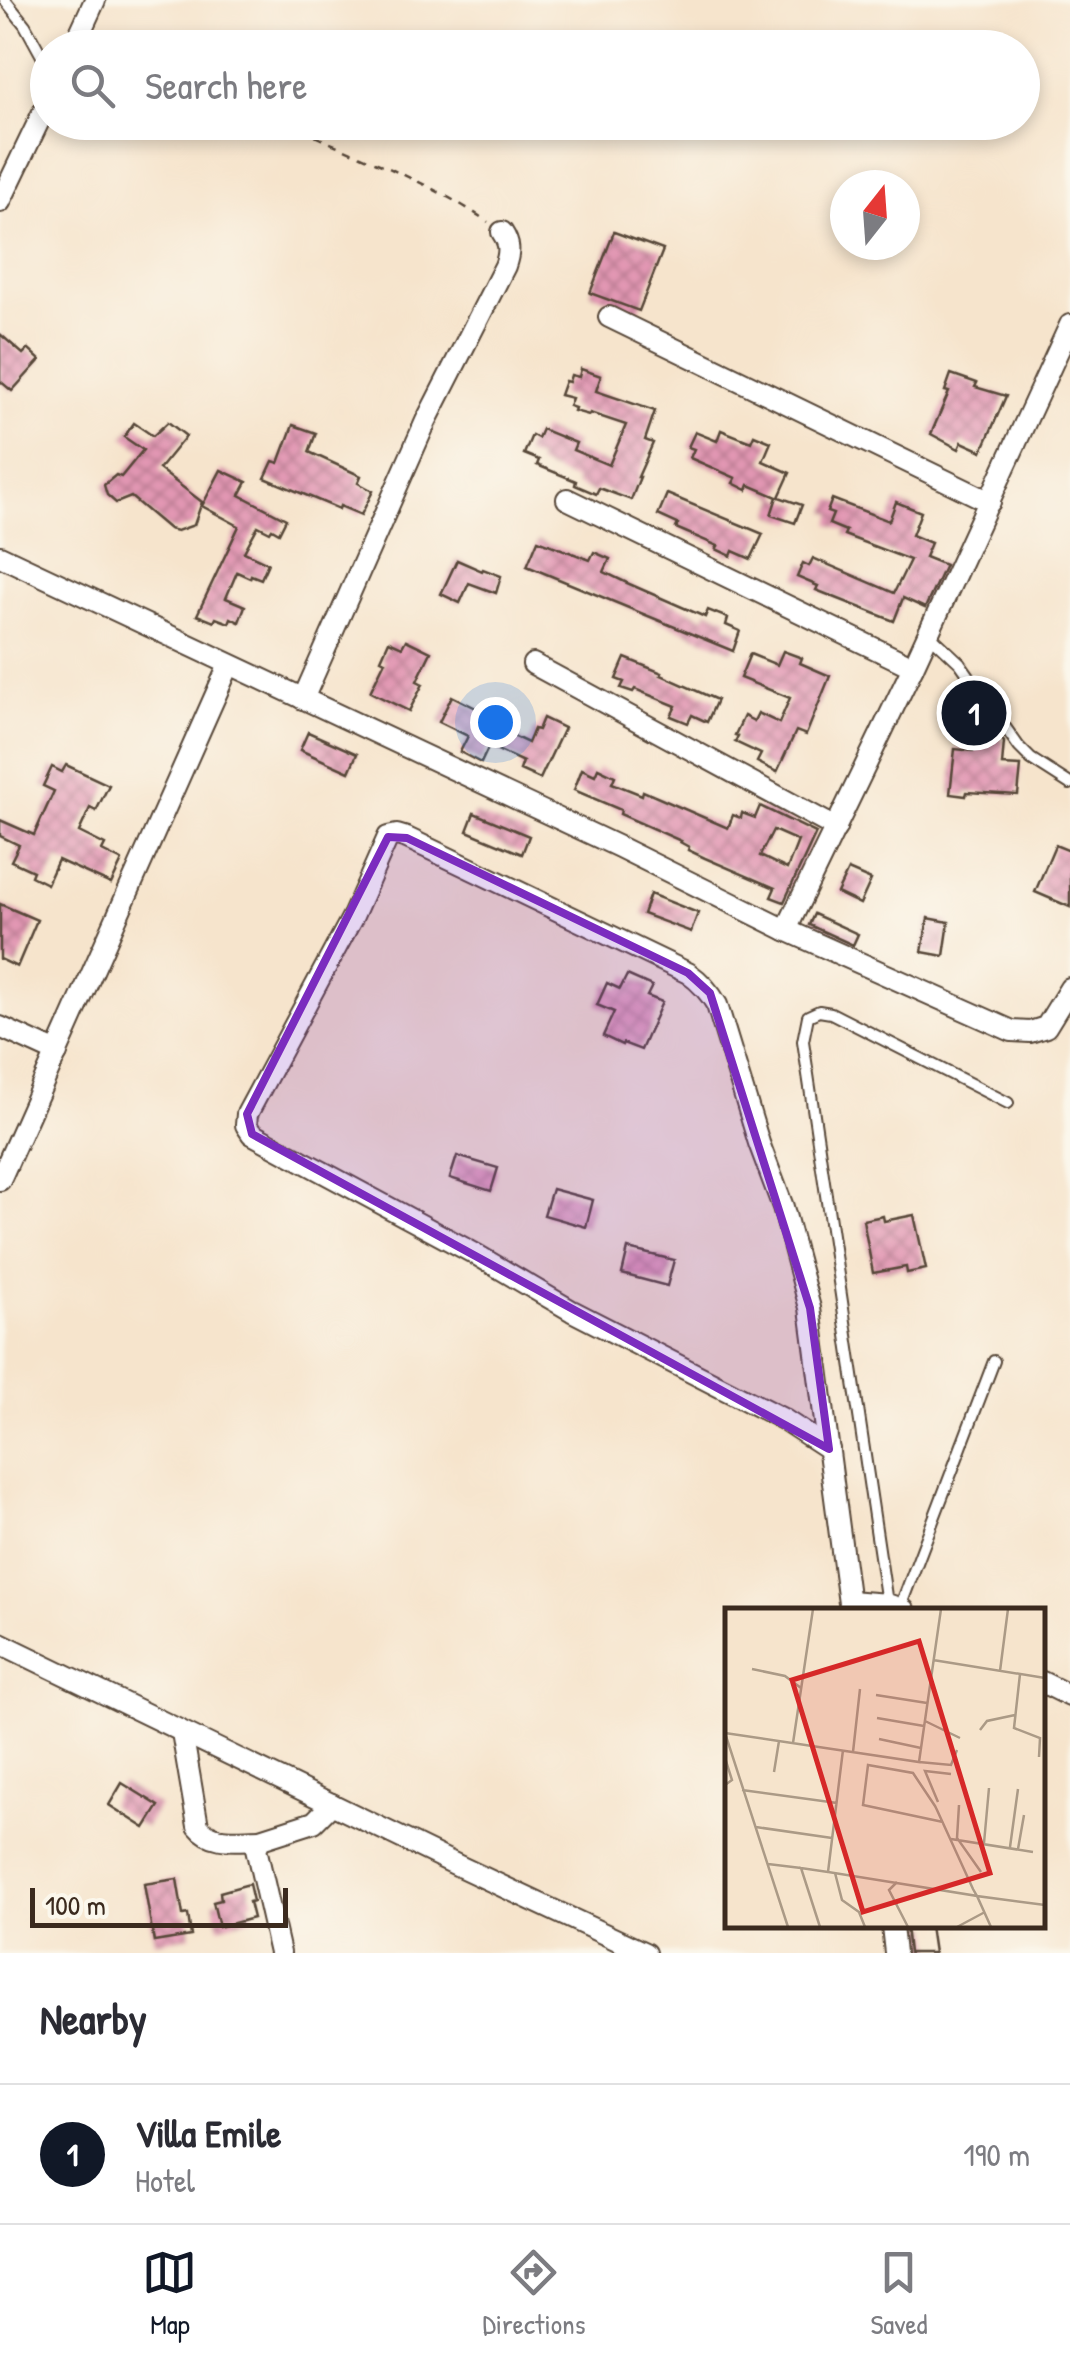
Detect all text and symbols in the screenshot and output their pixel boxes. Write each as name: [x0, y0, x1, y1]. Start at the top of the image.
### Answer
search box: [30, 30, 1040, 140]
icon: search: [65, 58, 120, 113]
text: Search here: [145, 59, 307, 111]
north arrow: [830, 170, 920, 260]
pin: 1: [942, 676, 1006, 750]
your location: [470, 697, 521, 748]
inset map: [725, 1608, 1045, 1928]
scale bar: [30, 1883, 288, 1928]
text: 100 m: [45, 1886, 106, 1924]
text: Nearby: [40, 1990, 147, 2047]
text: Villa Emile: [135, 2107, 281, 2159]
text: 1: [67, 2133, 78, 2176]
text: 190 m: [963, 2133, 1030, 2176]
text: Hotel: [135, 2159, 195, 2202]
tab: Map: [142, 2245, 197, 2343]
tab: Directions: [482, 2245, 585, 2343]
tab: Saved: [870, 2245, 928, 2343]

